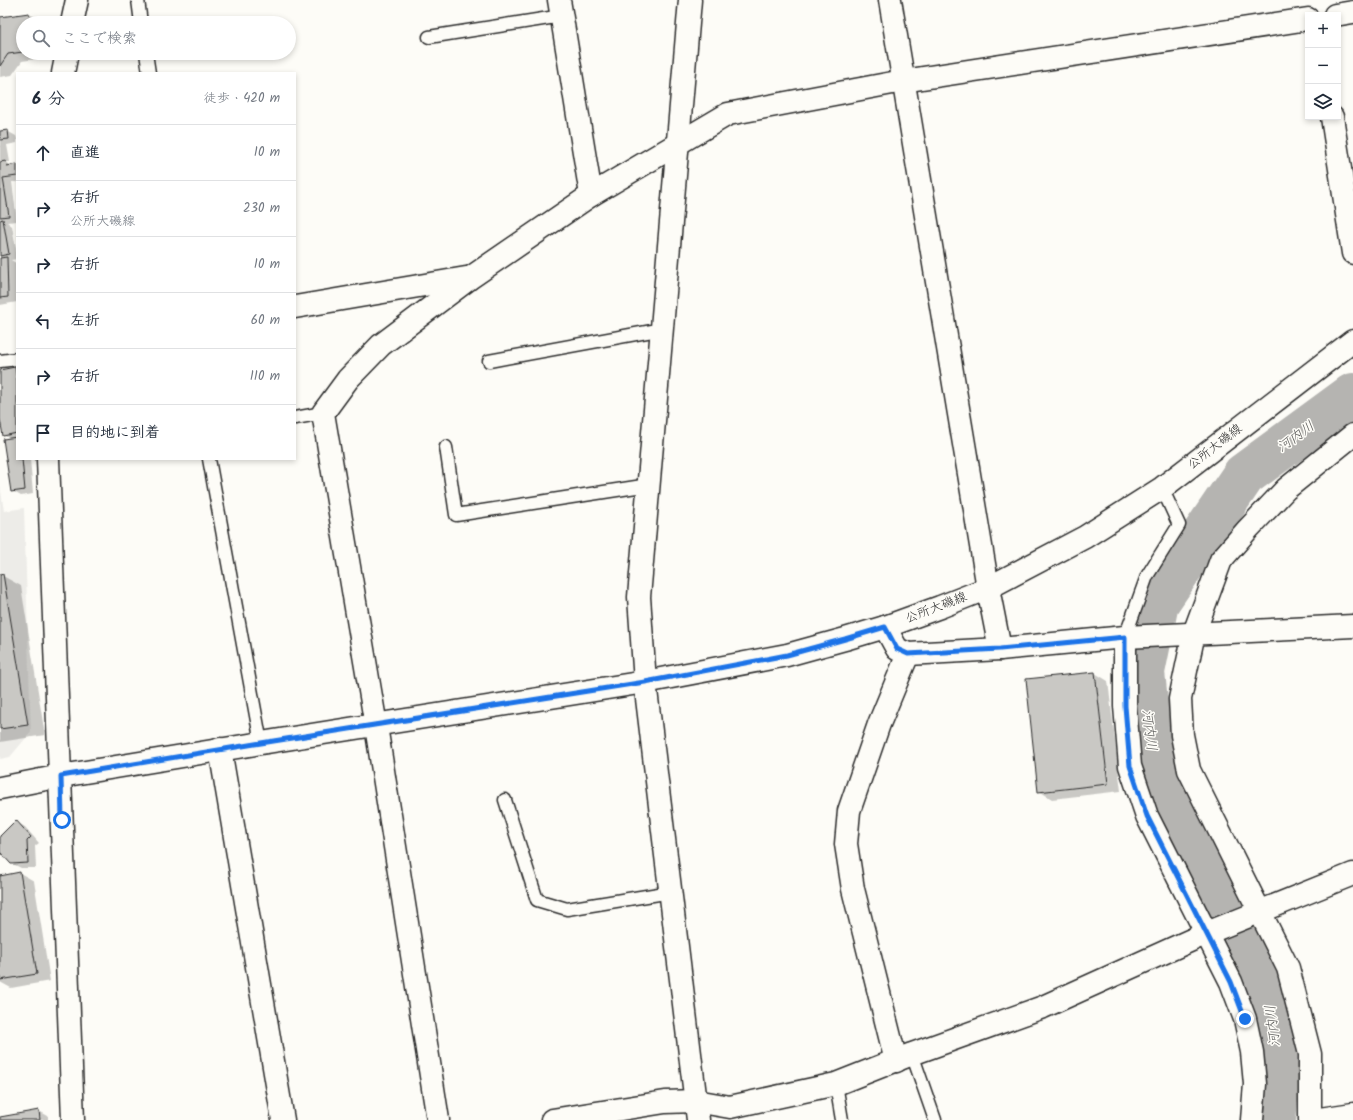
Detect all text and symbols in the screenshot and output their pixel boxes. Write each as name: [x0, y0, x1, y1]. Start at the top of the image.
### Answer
map controls: [1305, 12, 1341, 120]
button: +: [1305, 12, 1341, 48]
search box: [16, 16, 296, 60]
icon: search: [30, 27, 52, 49]
text: ここで検索: [62, 27, 137, 51]
button: −: [1305, 48, 1341, 84]
button: layers: [1305, 84, 1341, 120]
text: 6 分: [32, 86, 65, 113]
text: 徒歩 · 420 m: [204, 88, 280, 109]
text: 直進: [70, 141, 100, 165]
icon: ahead: [32, 142, 54, 164]
text: 10 m: [254, 142, 280, 163]
text: 右折: [70, 186, 100, 210]
icon: right: [32, 198, 54, 220]
text: 230 m: [243, 198, 280, 219]
text: 公所大磯線: [70, 211, 135, 232]
text: 右折: [70, 253, 100, 277]
icon: right: [32, 254, 54, 276]
text: 10 m: [254, 254, 280, 275]
text: 左折: [70, 309, 100, 333]
icon: left: [32, 310, 54, 332]
text: 60 m: [251, 310, 280, 331]
text: 右折: [70, 365, 100, 389]
icon: right: [32, 366, 54, 388]
text: 110 m: [250, 366, 280, 387]
water label: 河内川: [1273, 416, 1319, 458]
street label: 公所大磯線: [1183, 418, 1248, 475]
text: 目的地に到着: [70, 421, 160, 445]
icon: arrive: [32, 422, 54, 444]
street label: 公所大磯線: [902, 586, 971, 629]
water label: 河内川: [1136, 708, 1162, 752]
route start: [53, 811, 71, 829]
water label: 河内川: [1260, 1004, 1286, 1048]
route end: [1236, 1010, 1254, 1028]

